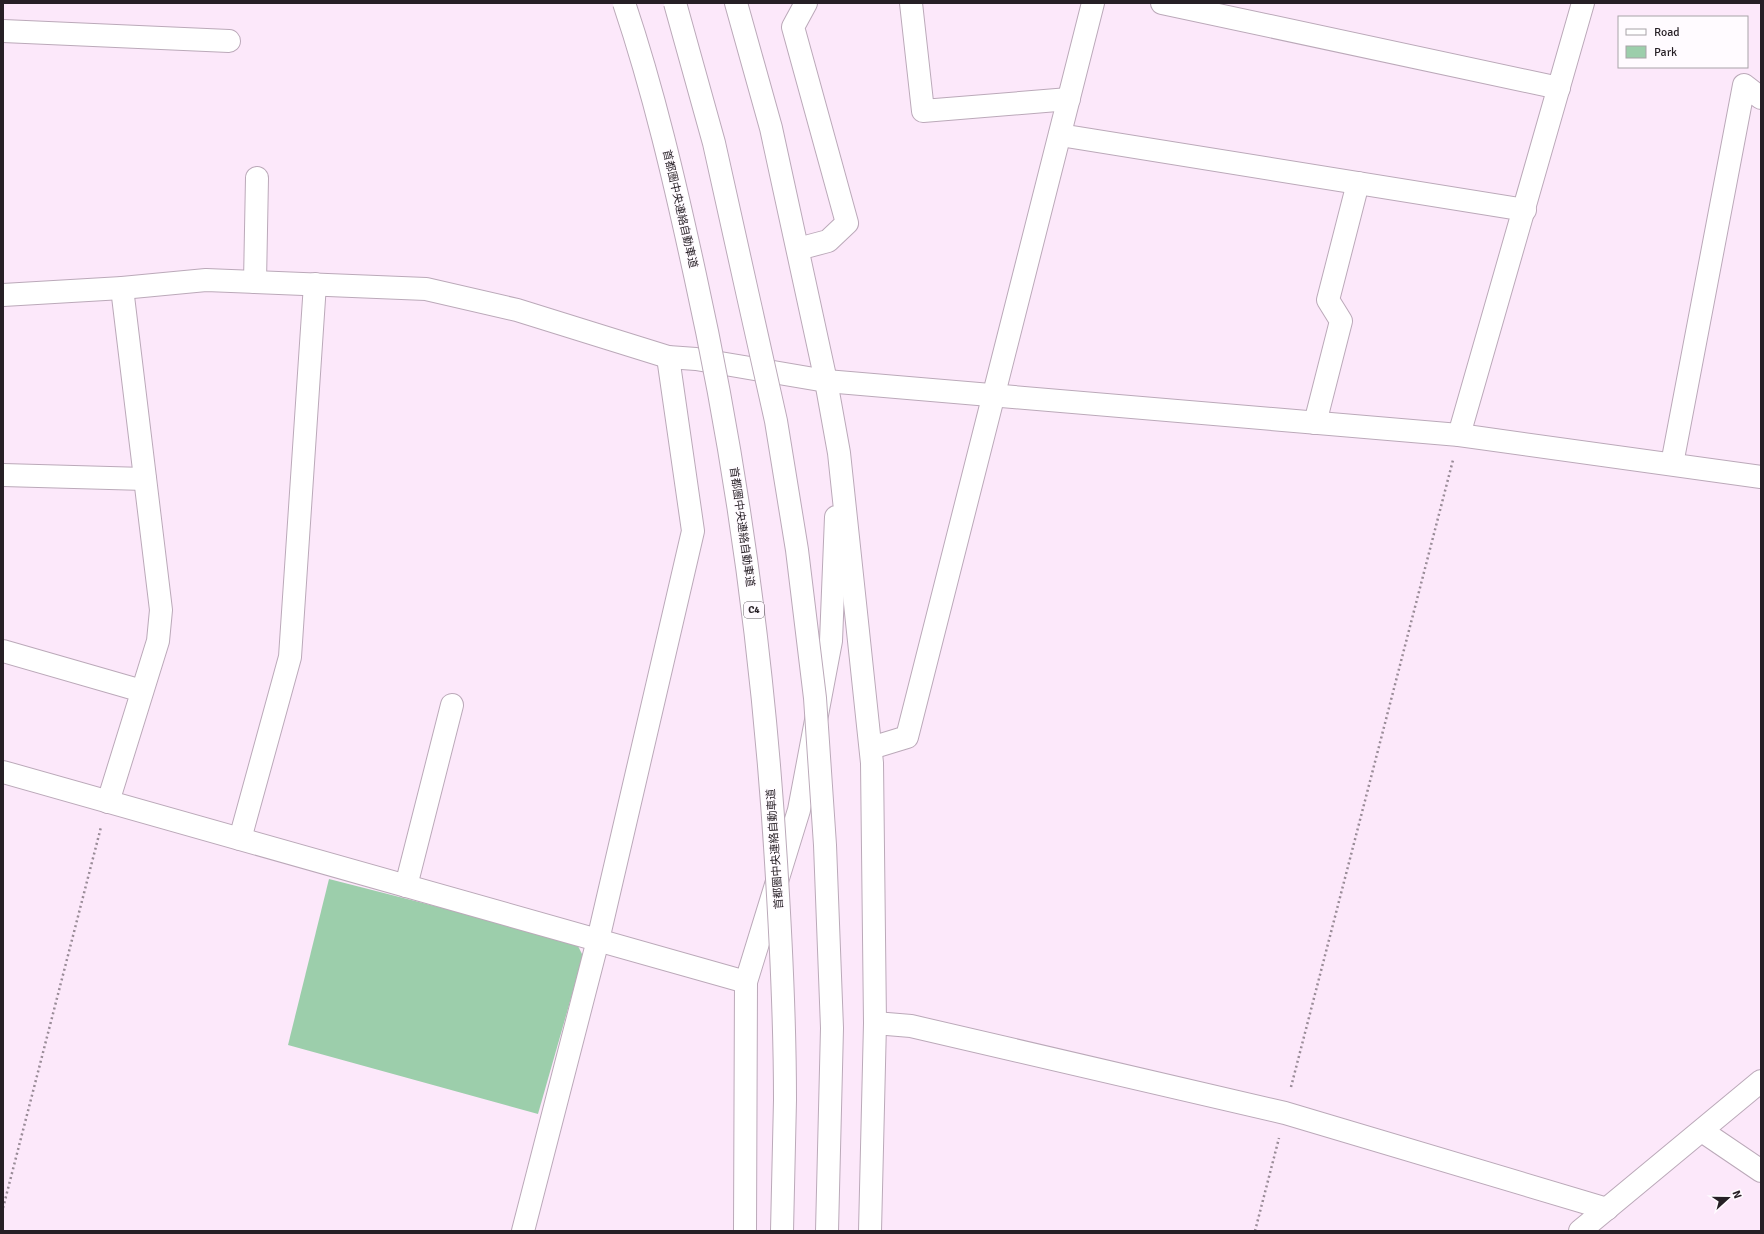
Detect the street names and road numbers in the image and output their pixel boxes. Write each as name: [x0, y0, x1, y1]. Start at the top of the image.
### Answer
street label: 首都圏中央連絡自動車道: [660, 149, 700, 269]
street label: 首都圏中央連絡自動車道: [727, 466, 757, 588]
road number: C4: [744, 602, 764, 618]
street label: 首都圏中央連絡自動車道: [764, 788, 786, 910]

